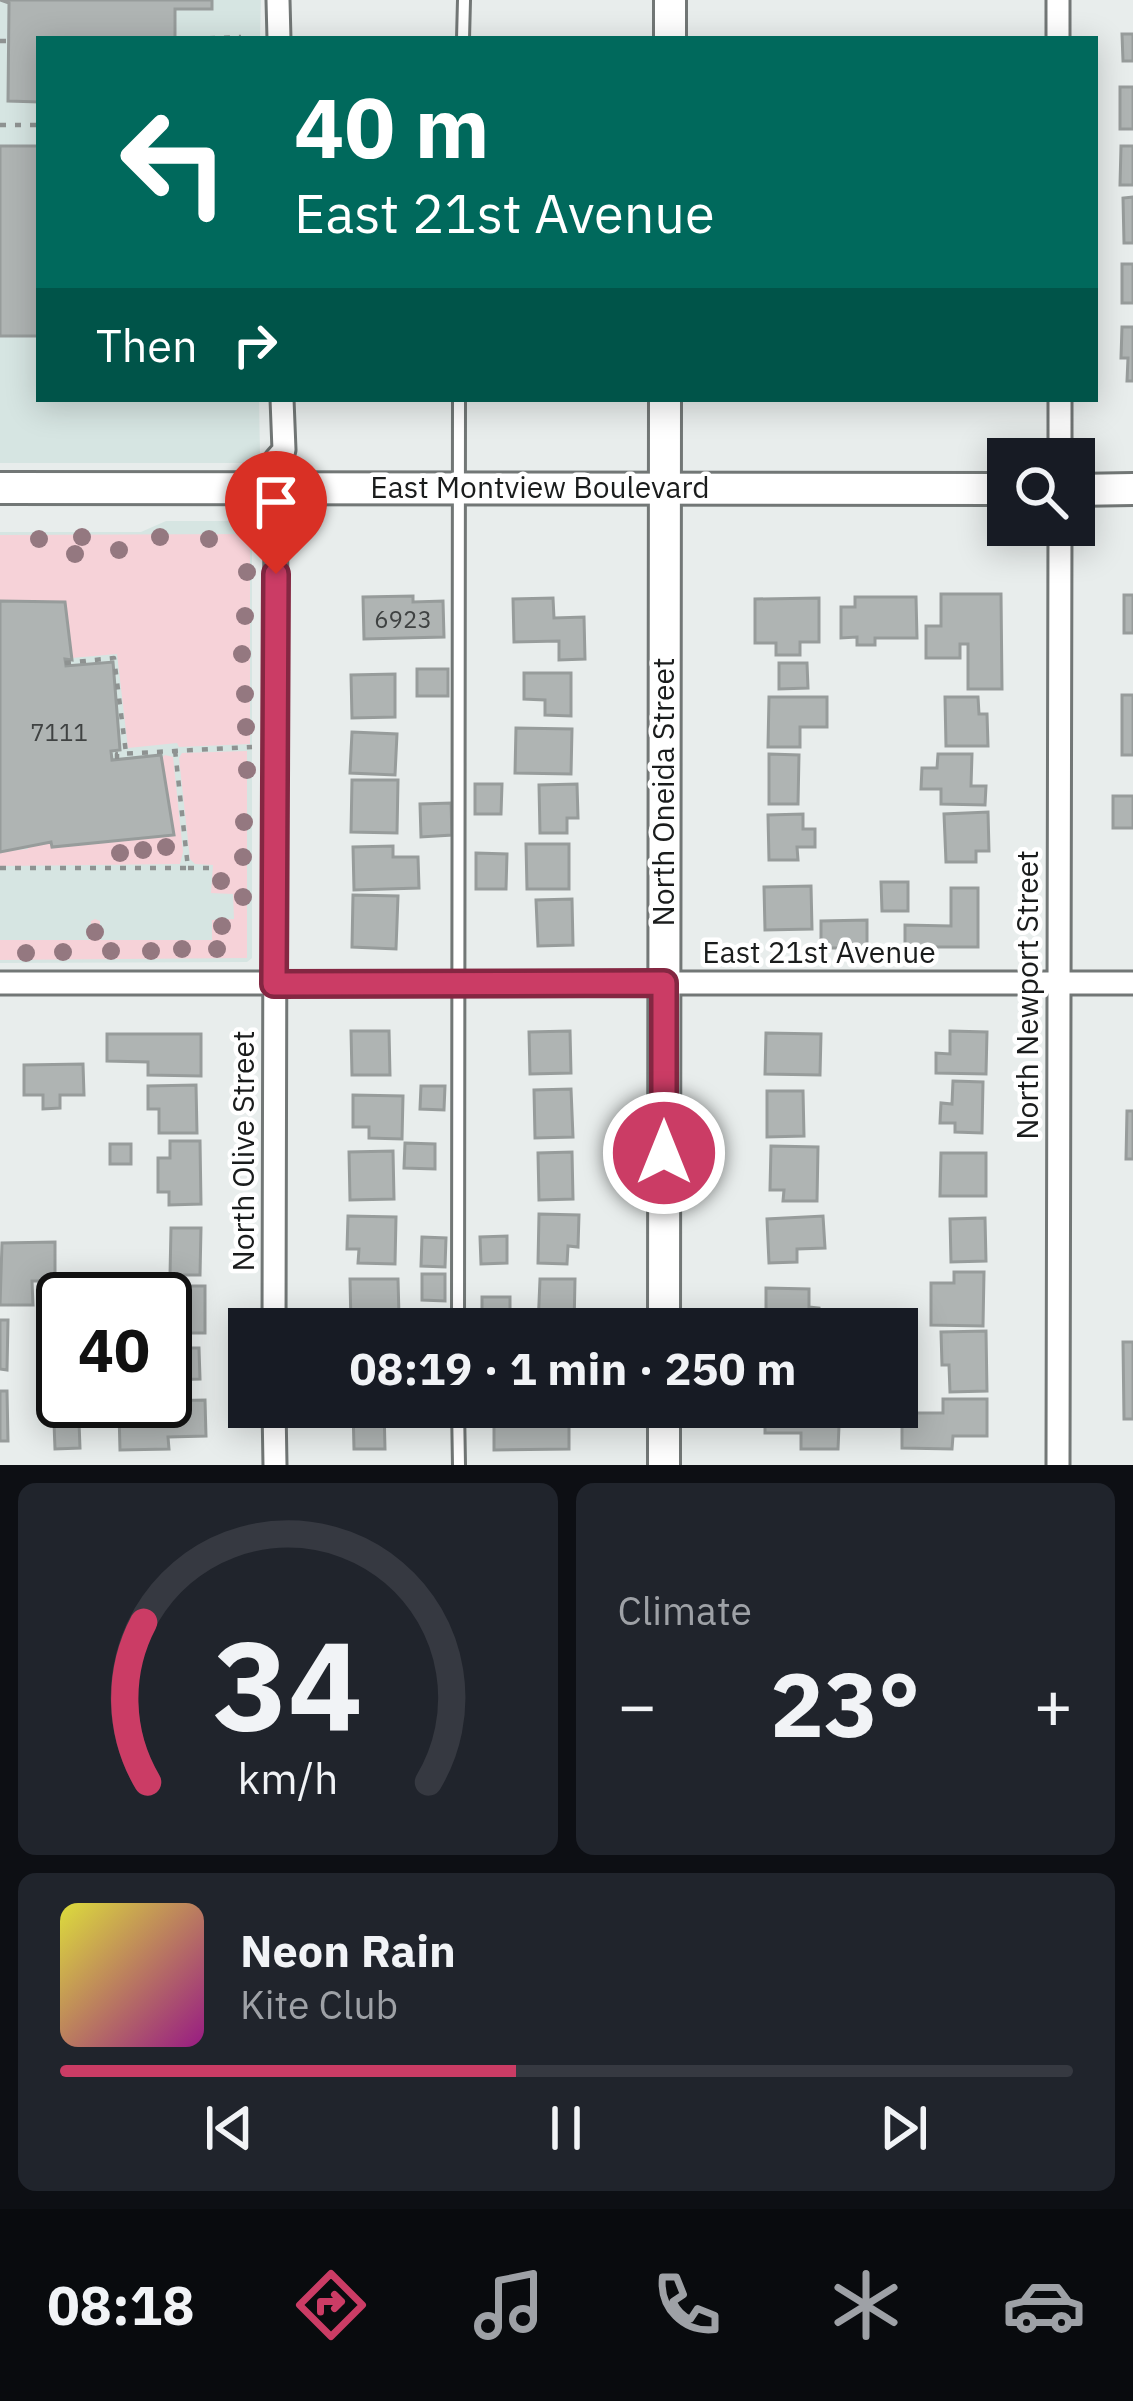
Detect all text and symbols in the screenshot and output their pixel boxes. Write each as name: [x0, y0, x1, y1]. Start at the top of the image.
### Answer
text: 40 m: [294, 72, 490, 181]
icon: left: [96, 84, 252, 240]
text: East 21st Avenue: [294, 178, 715, 248]
icon: right: [222, 312, 288, 378]
text: Then: [96, 316, 198, 374]
map controls: [987, 438, 1095, 546]
button: search: [987, 438, 1095, 546]
pin: [225, 451, 327, 574]
street label: East Montview Boulevard: [370, 467, 710, 506]
icon: arrive: [243, 469, 309, 535]
house number: 6923: [374, 603, 432, 635]
street label: North Oneida Street: [643, 658, 682, 926]
house number: 7111: [30, 716, 88, 748]
street label: North Newport Street: [1007, 850, 1046, 1140]
street label: East 21st Avenue: [702, 932, 936, 971]
street label: North Olive Street: [223, 1030, 262, 1272]
position arrow: [601, 1090, 727, 1216]
speed limit sign: 40: [36, 1272, 192, 1428]
text: 08:19 · 1 min · 250 m: [350, 1339, 796, 1397]
text: Climate: [618, 1585, 752, 1636]
text: 34: [213, 1603, 363, 1765]
text: 23°: [770, 1645, 920, 1762]
text: −: [618, 1661, 657, 1747]
text: +: [1033, 1661, 1073, 1747]
text: km/h: [237, 1750, 338, 1806]
text: Neon Rain: [240, 1921, 456, 1979]
text: Kite Club: [240, 1979, 398, 2030]
icon: previous: [196, 2095, 262, 2161]
icon: pause: [533, 2095, 599, 2161]
icon: next: [871, 2095, 937, 2161]
icon: directions: [289, 2263, 373, 2347]
icon: music: [467, 2263, 551, 2347]
icon: phone: [645, 2263, 729, 2347]
icon: climate: [824, 2263, 908, 2347]
icon: car: [1002, 2263, 1086, 2347]
text: 08:18: [47, 2270, 195, 2340]

